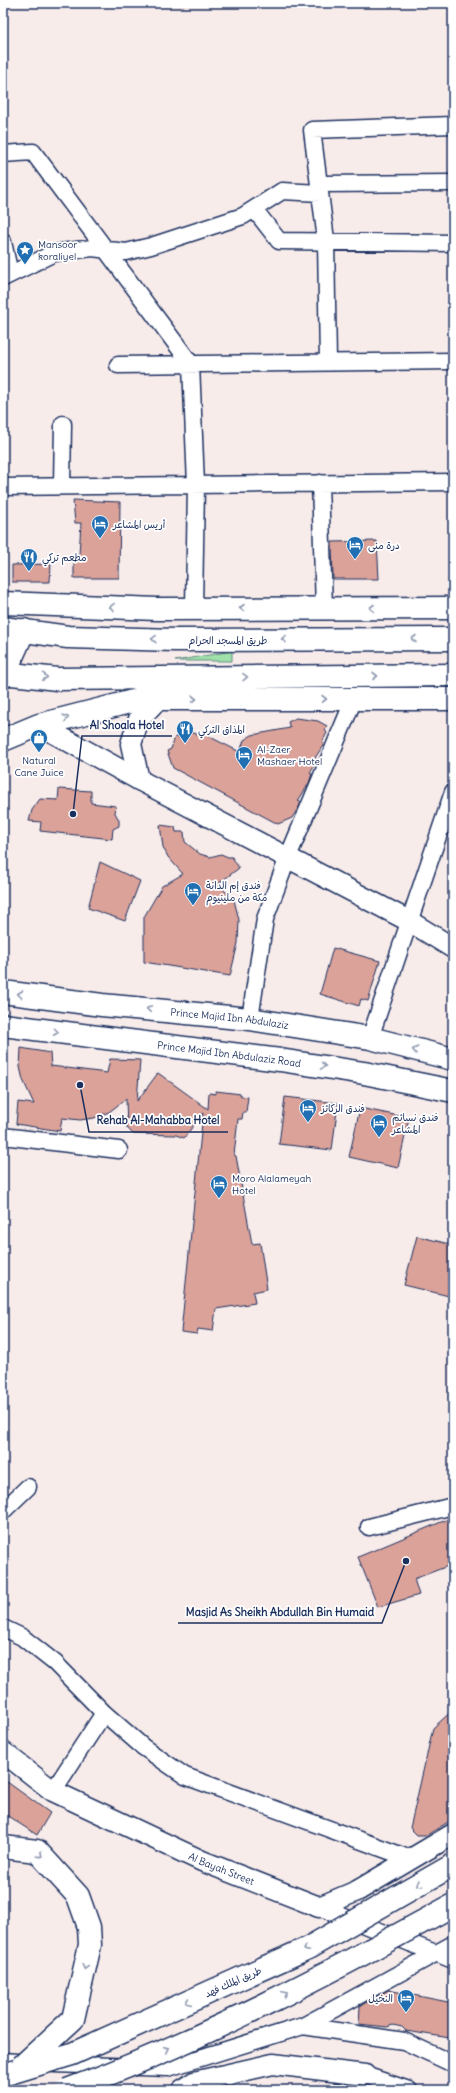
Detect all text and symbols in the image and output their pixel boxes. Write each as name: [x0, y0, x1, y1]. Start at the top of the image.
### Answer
place label: Mansoor koraliyel: [38, 238, 77, 263]
place icon: Mansoor koraliyel: [15, 240, 35, 265]
hotel icon: أريس المشاعر: [90, 514, 110, 539]
place label: أريس المشاعر: [112, 518, 166, 531]
hotel icon: درة منى: [345, 535, 365, 560]
place label: درة منى: [368, 539, 400, 553]
restaurant icon: مطعم تركي: [19, 547, 39, 572]
place label: مطعم تركي: [42, 551, 87, 567]
one-way arrow: [109, 603, 115, 612]
one-way arrow: [239, 604, 245, 612]
one-way arrow: [369, 604, 375, 612]
street label: طريق المسجد الحرام: [189, 634, 267, 649]
one-way arrow: [151, 635, 157, 643]
one-way arrow: [281, 635, 287, 643]
one-way arrow: [411, 635, 417, 643]
one-way arrow: [372, 671, 378, 680]
one-way arrow: [42, 673, 48, 682]
one-way arrow: [242, 673, 248, 681]
one-way arrow: [191, 695, 197, 703]
one-way arrow: [321, 695, 327, 703]
callout: Al Shoala Hotel: [82, 713, 172, 736]
one-way arrow: [62, 714, 69, 723]
text: Al Shoala Hotel: [90, 718, 164, 732]
restaurant icon: المذاق التركي: [175, 719, 195, 744]
place label: المذاق التركي: [198, 723, 245, 739]
shop icon: Natural Cane Juice: [29, 728, 49, 753]
place label: Al-Zaer Mashaer Hotel: [257, 743, 322, 768]
hotel icon: Al-Zaer Mashaer Hotel: [234, 745, 254, 770]
place label: Natural Cane Juice: [14, 754, 64, 779]
place label: فندق إم الدانة مكة من ملينيوم: [206, 879, 267, 906]
hotel icon: فندق إم الدانة مكة من ملينيوم: [183, 881, 203, 906]
one-way arrow: [16, 990, 23, 999]
one-way arrow: [146, 1005, 152, 1014]
street label: Prince Majid Ibn Abdulaziz: [170, 1005, 290, 1032]
one-way arrow: [53, 1027, 59, 1036]
street label: Prince Majid Ibn Abdulaziz Road: [157, 1038, 302, 1070]
one-way arrow: [412, 1046, 418, 1054]
one-way arrow: [320, 1061, 326, 1070]
hotel icon: فندق الركائز: [298, 1098, 318, 1123]
place label: فندق الركائز: [320, 1102, 365, 1115]
callout: Rehab Al-Mahabba Hotel: [89, 1109, 228, 1132]
place label: فندق نسائم المشاعر: [391, 1111, 438, 1136]
text: Rehab Al-Mahabba Hotel: [96, 1113, 220, 1127]
hotel icon: فندق نسائم المشاعر: [369, 1113, 389, 1138]
place label: Moro Alalameyah Hotel: [232, 1172, 312, 1197]
hotel icon: Moro Alalameyah Hotel: [209, 1174, 229, 1199]
callout: Masjid As Sheikh Abdullah Bin Humaid: [178, 1600, 382, 1623]
text: Masjid As Sheikh Abdullah Bin Humaid: [186, 1605, 375, 1619]
street label: Al Bayah Street: [187, 1849, 257, 1888]
one-way arrow: [35, 1851, 43, 1858]
one-way arrow: [416, 1880, 423, 1887]
one-way arrow: [303, 1944, 311, 1952]
one-way arrow: [81, 1964, 89, 1971]
street label: طريق الملك فهد: [203, 1964, 263, 2000]
hotel icon: النخيل: [396, 1988, 416, 2013]
one-way arrow: [281, 1990, 288, 1998]
place label: النخيل: [368, 1992, 393, 2005]
one-way arrow: [185, 1997, 192, 2005]
one-way arrow: [163, 2046, 171, 2054]

